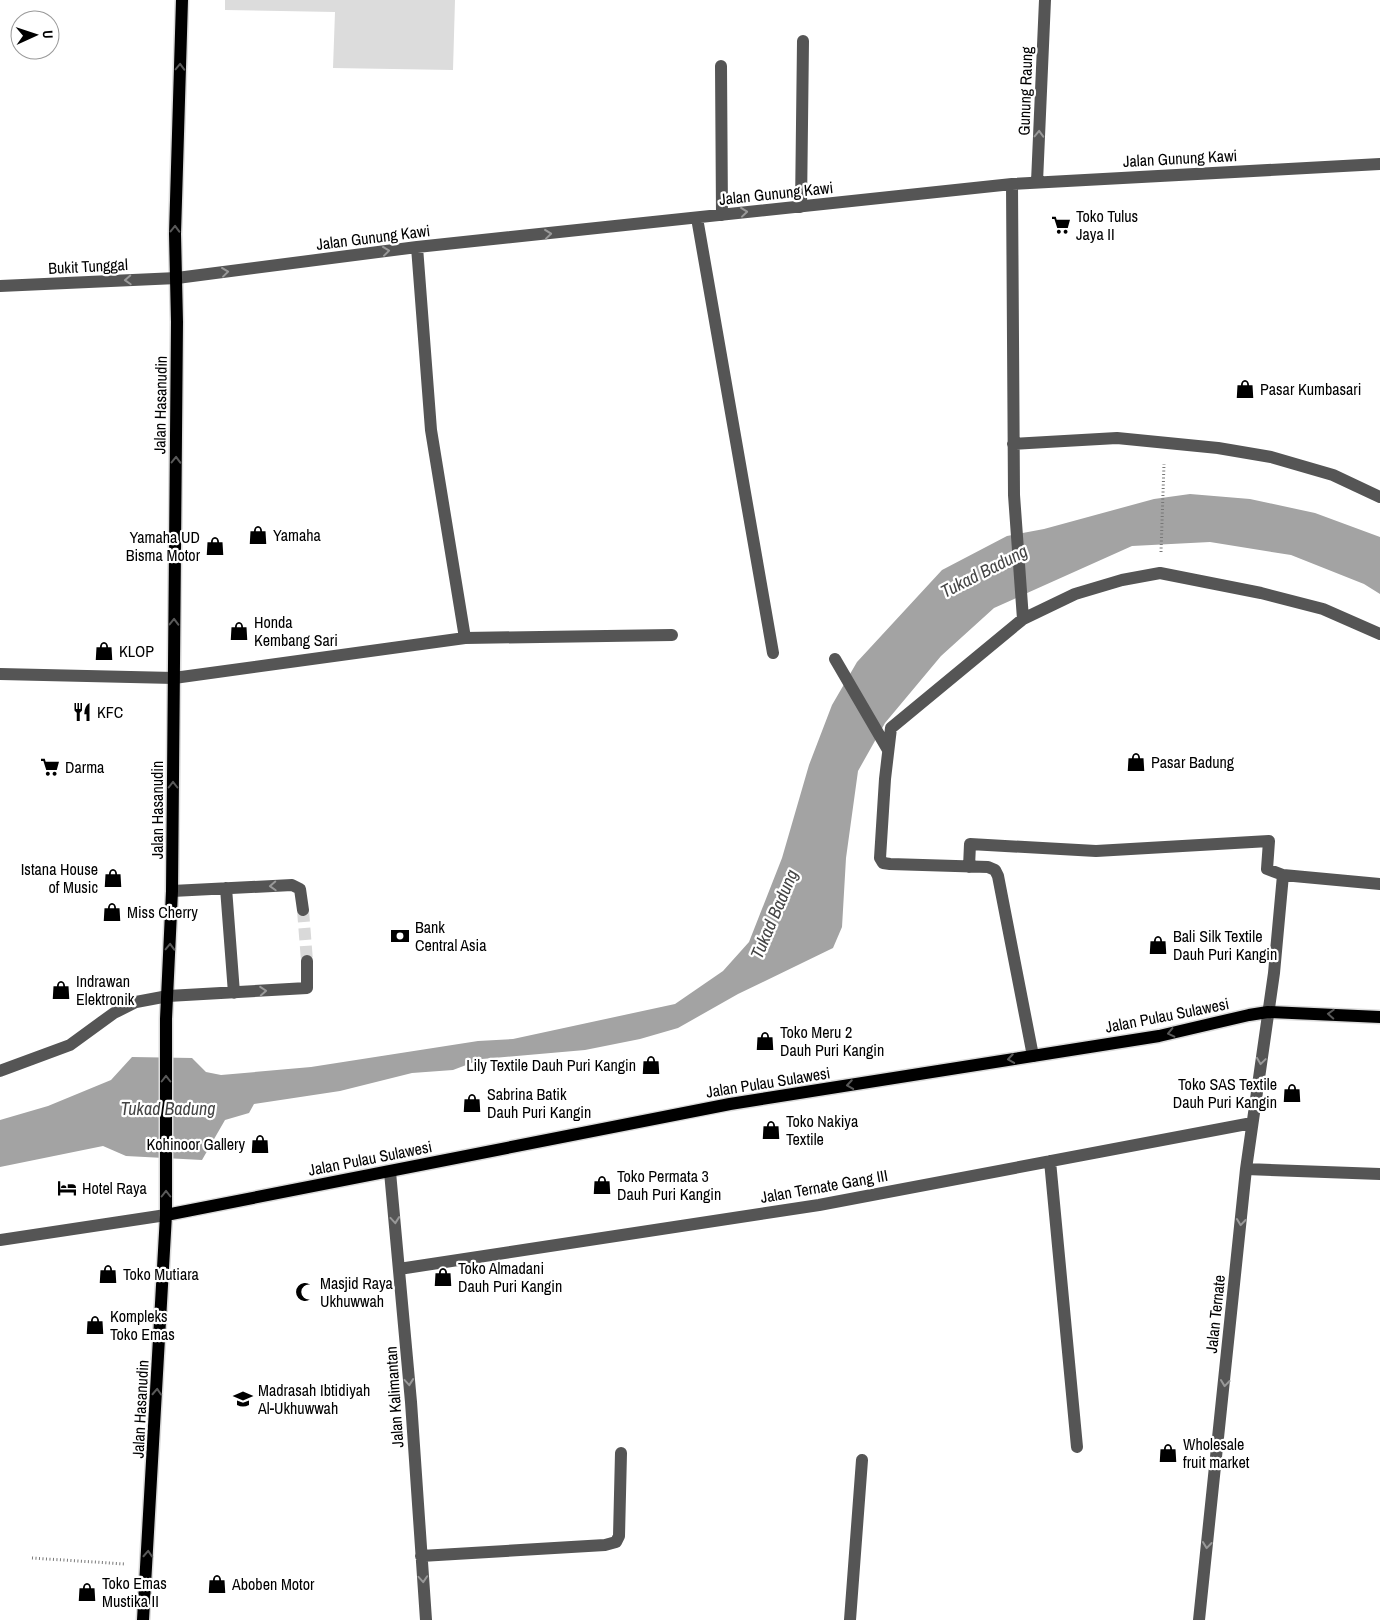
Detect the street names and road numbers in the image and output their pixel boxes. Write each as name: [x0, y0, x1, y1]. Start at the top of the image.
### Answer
street label: Gunung Raung: [1012, 45, 1038, 136]
street label: Jalan Gunung Kawi: [1122, 144, 1238, 172]
street label: Jalan Gunung Kawi: [718, 176, 834, 210]
street label: Jalan Gunung Kawi: [315, 219, 431, 255]
street label: Bukit Tunggal: [48, 253, 128, 279]
street label: Jalan Hasanudin: [148, 356, 172, 454]
street label: Jalan Hasanudin: [146, 761, 168, 859]
street label: Jalan Pulau Sulawesi: [1103, 992, 1231, 1038]
street label: Jalan Pulau Sulawesi: [704, 1061, 832, 1103]
street label: Jalan Pulau Sulawesi: [306, 1135, 434, 1181]
street label: Jalan Ternate Gang III: [759, 1164, 889, 1208]
street label: Jalan Ternate: [1200, 1274, 1230, 1354]
street label: Jalan Kalimantan: [379, 1346, 409, 1448]
street label: Jalan Hasanudin: [126, 1359, 154, 1459]

